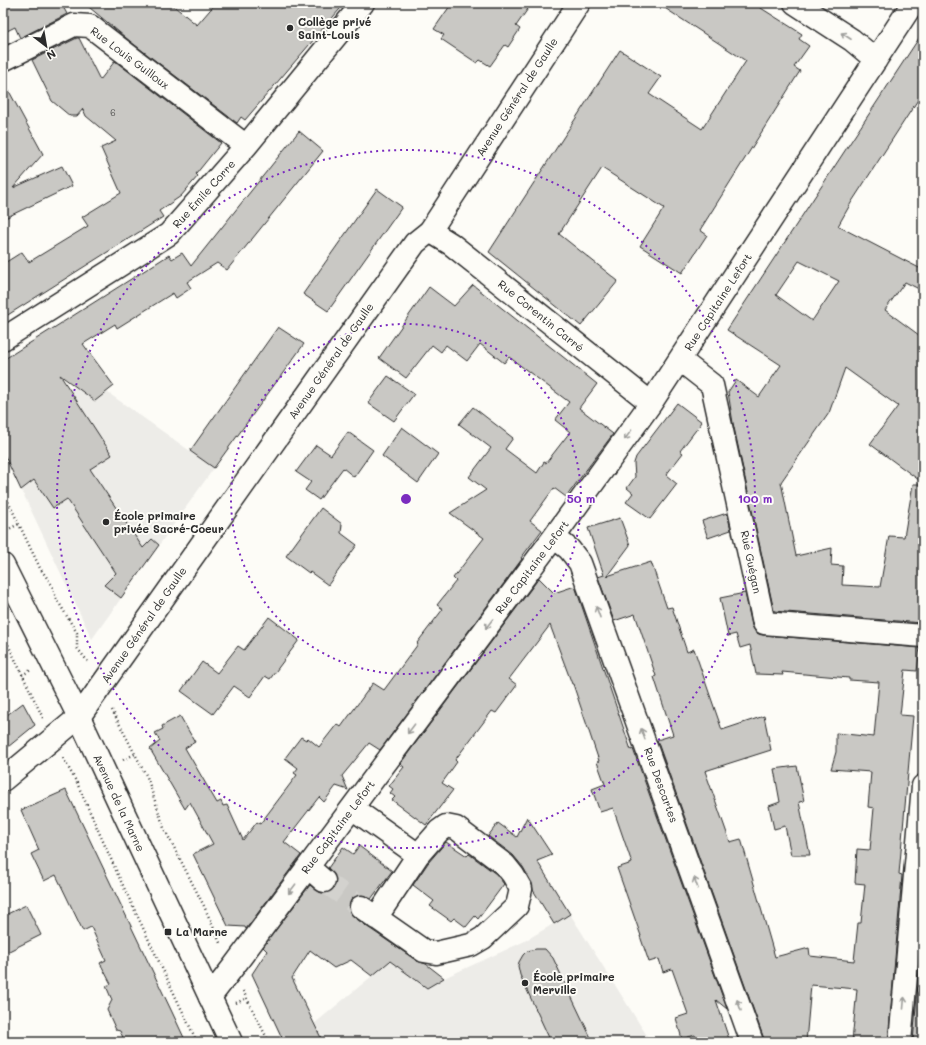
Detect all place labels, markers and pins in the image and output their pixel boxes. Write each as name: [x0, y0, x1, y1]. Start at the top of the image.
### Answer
place label: Collège privé Saint-Louis: [298, 14, 372, 42]
marker: Collège privé Saint-Louis: [285, 23, 295, 33]
centre of rings: [399, 492, 413, 506]
place label: École primaire privée Sacré-Coeur: [114, 508, 224, 536]
marker: École primaire privée Sacré-Coeur: [101, 517, 111, 527]
place label: La Marne: [176, 924, 228, 939]
marker: La Marne: [163, 927, 173, 937]
place label: École primaire Merville: [533, 969, 615, 997]
marker: École primaire Merville: [520, 978, 530, 988]

